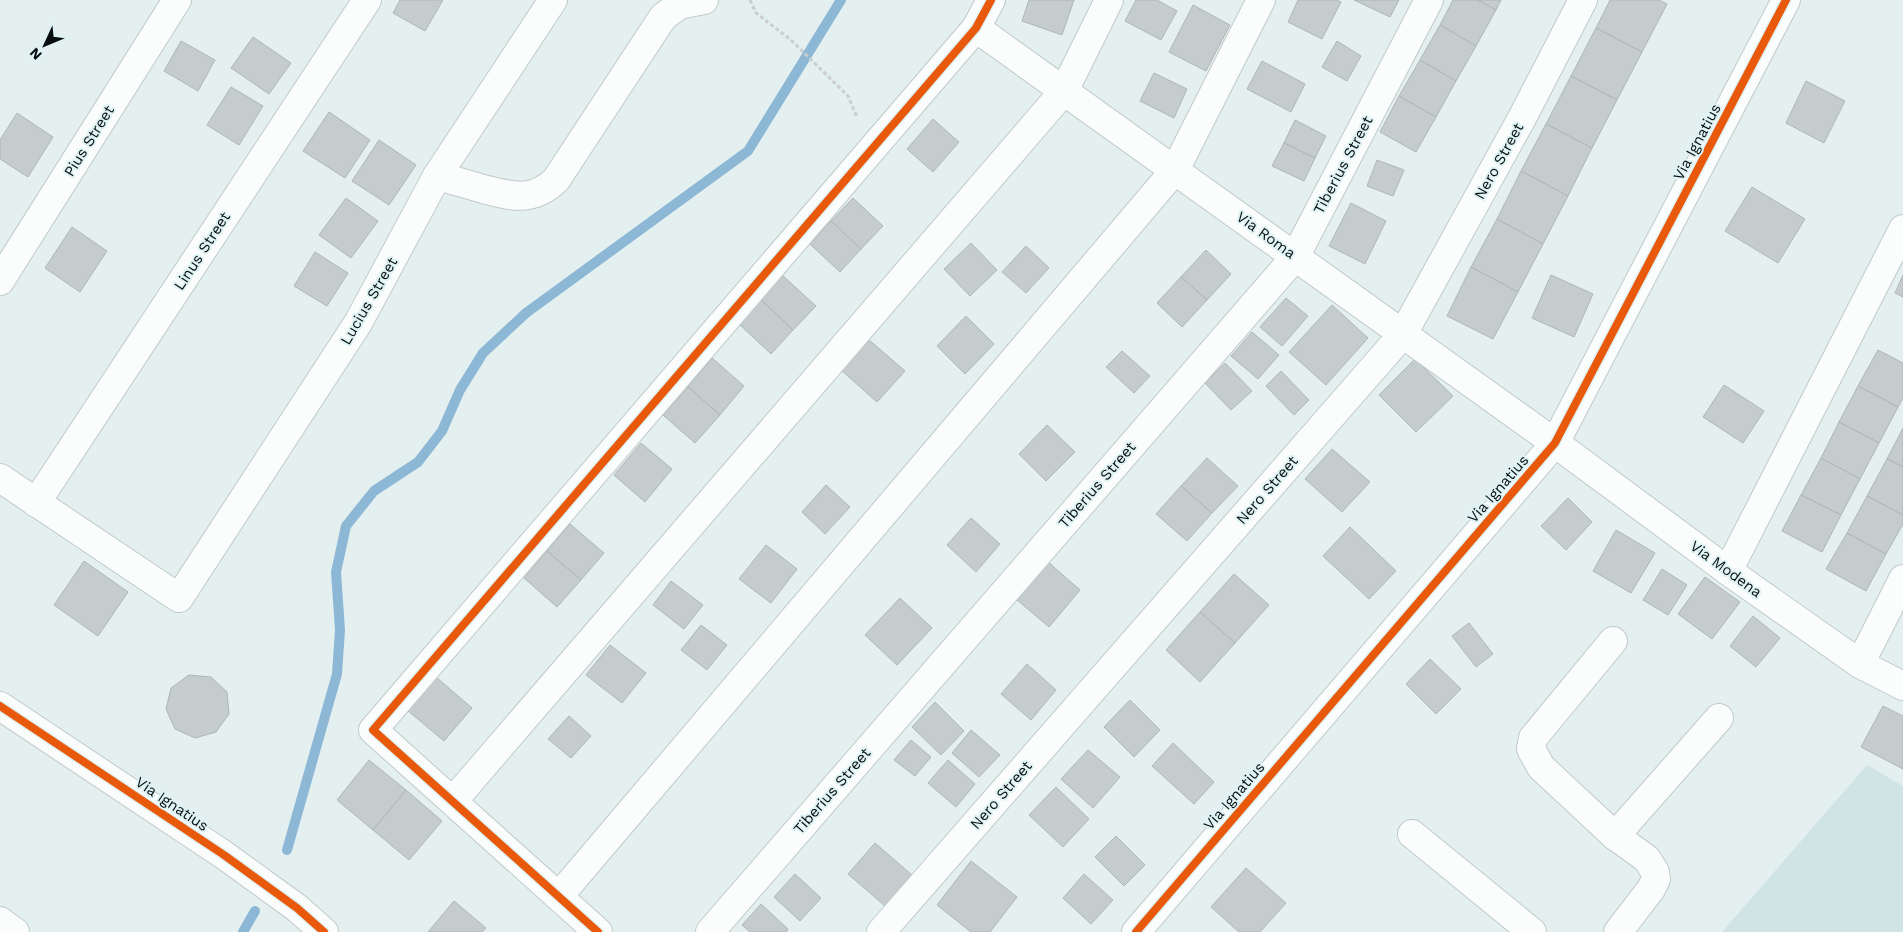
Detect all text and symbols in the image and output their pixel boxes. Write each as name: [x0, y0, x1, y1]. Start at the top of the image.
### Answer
north arrow: [20, 20, 70, 70]
text: N: [26, 45, 45, 63]
street label: Pius Street: [60, 101, 118, 180]
street label: Via Ignatius: [1669, 101, 1725, 183]
street label: Tiberius Street: [1310, 112, 1377, 217]
street label: Nero Street: [1471, 119, 1528, 202]
street label: Linus Street: [170, 208, 234, 294]
street label: Via Roma: [1233, 208, 1299, 263]
street label: Lucius Street: [337, 254, 402, 348]
street label: Tiberius Street: [1055, 438, 1140, 532]
street label: Via Ignatius: [1464, 451, 1532, 527]
street label: Nero Street: [1232, 452, 1302, 528]
street label: Via Modena: [1687, 537, 1766, 601]
street label: Tiberius Street: [790, 744, 875, 838]
street label: Nero Street: [966, 757, 1036, 833]
street label: Via Ignatius: [1200, 758, 1268, 834]
street label: Via Ignatius: [132, 773, 212, 835]

